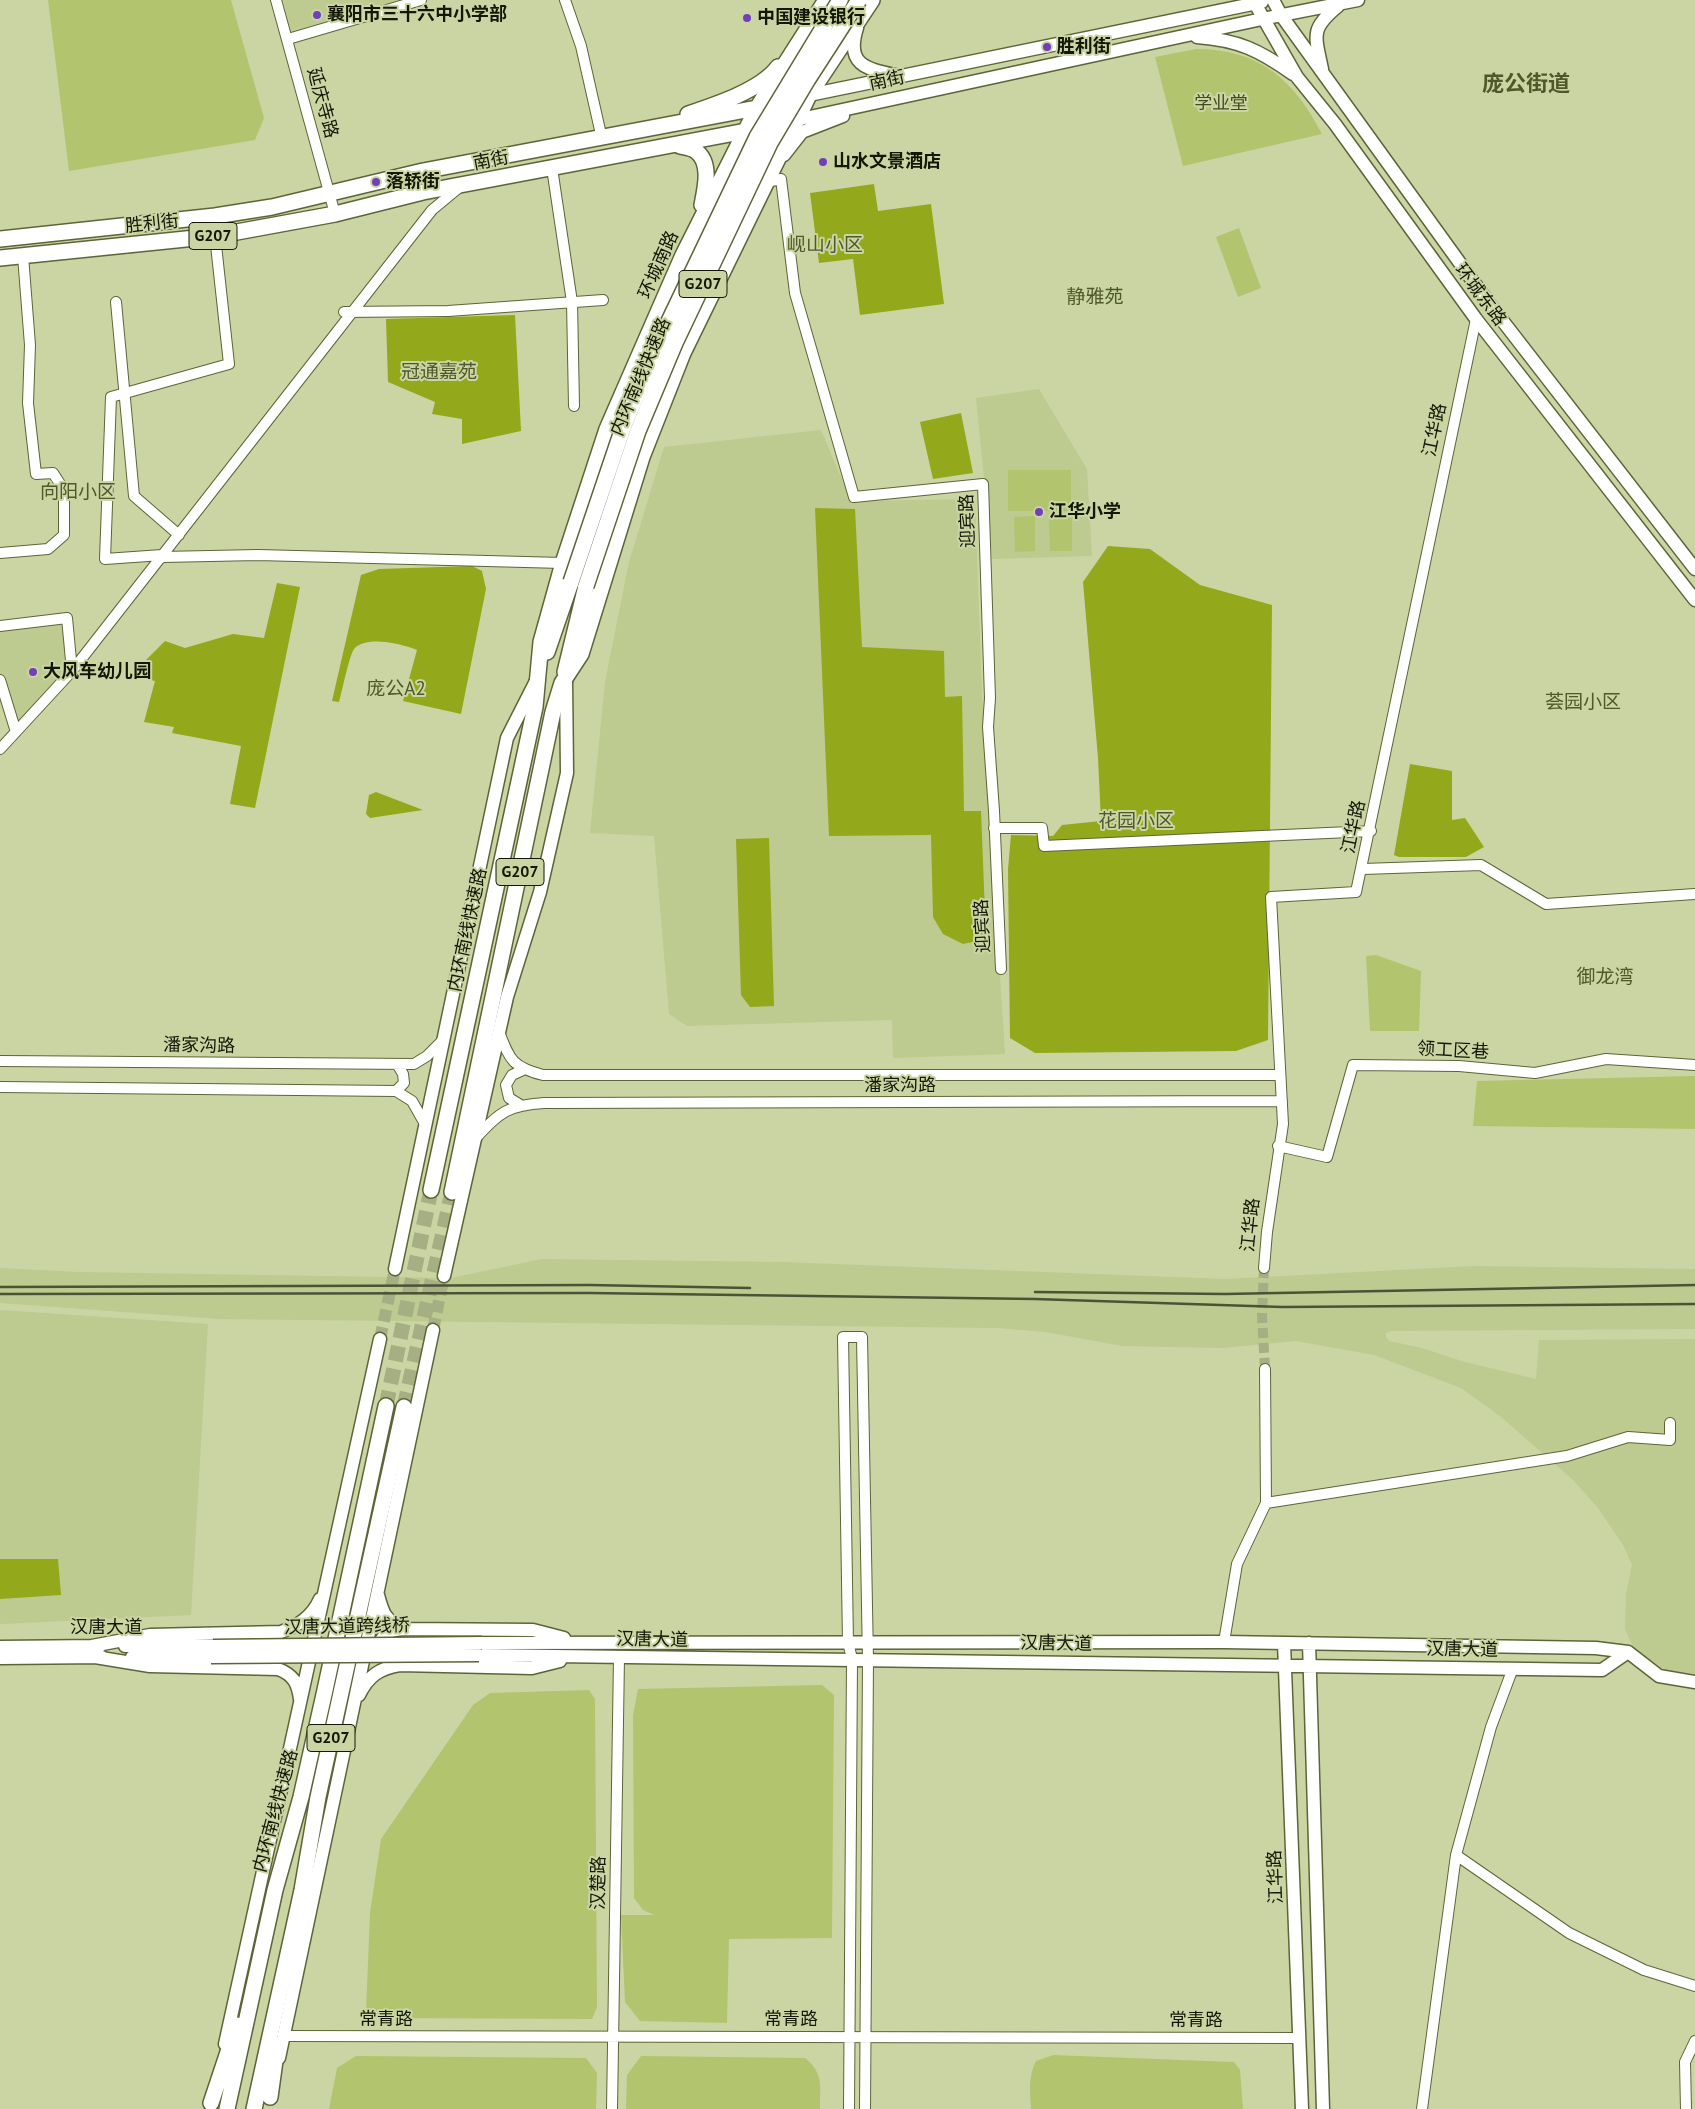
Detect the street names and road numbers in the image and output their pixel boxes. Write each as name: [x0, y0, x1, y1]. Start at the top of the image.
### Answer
street label: 延庆寺路: [302, 65, 342, 141]
street label: 南街: [867, 67, 907, 95]
street label: 南街: [471, 147, 511, 175]
street label: 胜利街: [124, 210, 180, 238]
road number: G207: [189, 222, 237, 250]
street label: 环城南路: [634, 228, 684, 302]
street label: 环城东路: [1450, 260, 1510, 330]
road number: G207: [679, 270, 727, 298]
street label: 内环南线快速路: [606, 315, 676, 439]
street label: 江华路: [1419, 401, 1451, 459]
street label: 迎宾路: [956, 494, 980, 548]
street label: 江华路: [1338, 798, 1370, 856]
road number: G207: [496, 859, 544, 886]
street label: 内环南线快速路: [444, 866, 492, 994]
street label: 迎宾路: [971, 898, 995, 954]
street label: 潘家沟路: [163, 1035, 235, 1057]
street label: 领工区巷: [1416, 1038, 1490, 1064]
street label: 潘家沟路: [864, 1075, 936, 1097]
street label: 江华路: [1237, 1197, 1265, 1253]
street label: 汉唐大道跨线桥: [284, 1615, 410, 1639]
street label: 汉唐大道: [70, 1617, 142, 1639]
street label: 汉唐大道: [616, 1629, 688, 1651]
street label: 汉唐大道: [1020, 1633, 1092, 1655]
street label: 汉唐大道: [1426, 1639, 1498, 1661]
road number: G207: [307, 1725, 355, 1752]
street label: 内环南线快速路: [249, 1747, 303, 1875]
street label: 江华路: [1264, 1850, 1288, 1904]
street label: 汉楚路: [588, 1856, 610, 1910]
street label: 常青路: [359, 2009, 413, 2031]
street label: 常青路: [764, 2009, 818, 2031]
street label: 常青路: [1169, 2010, 1223, 2032]

